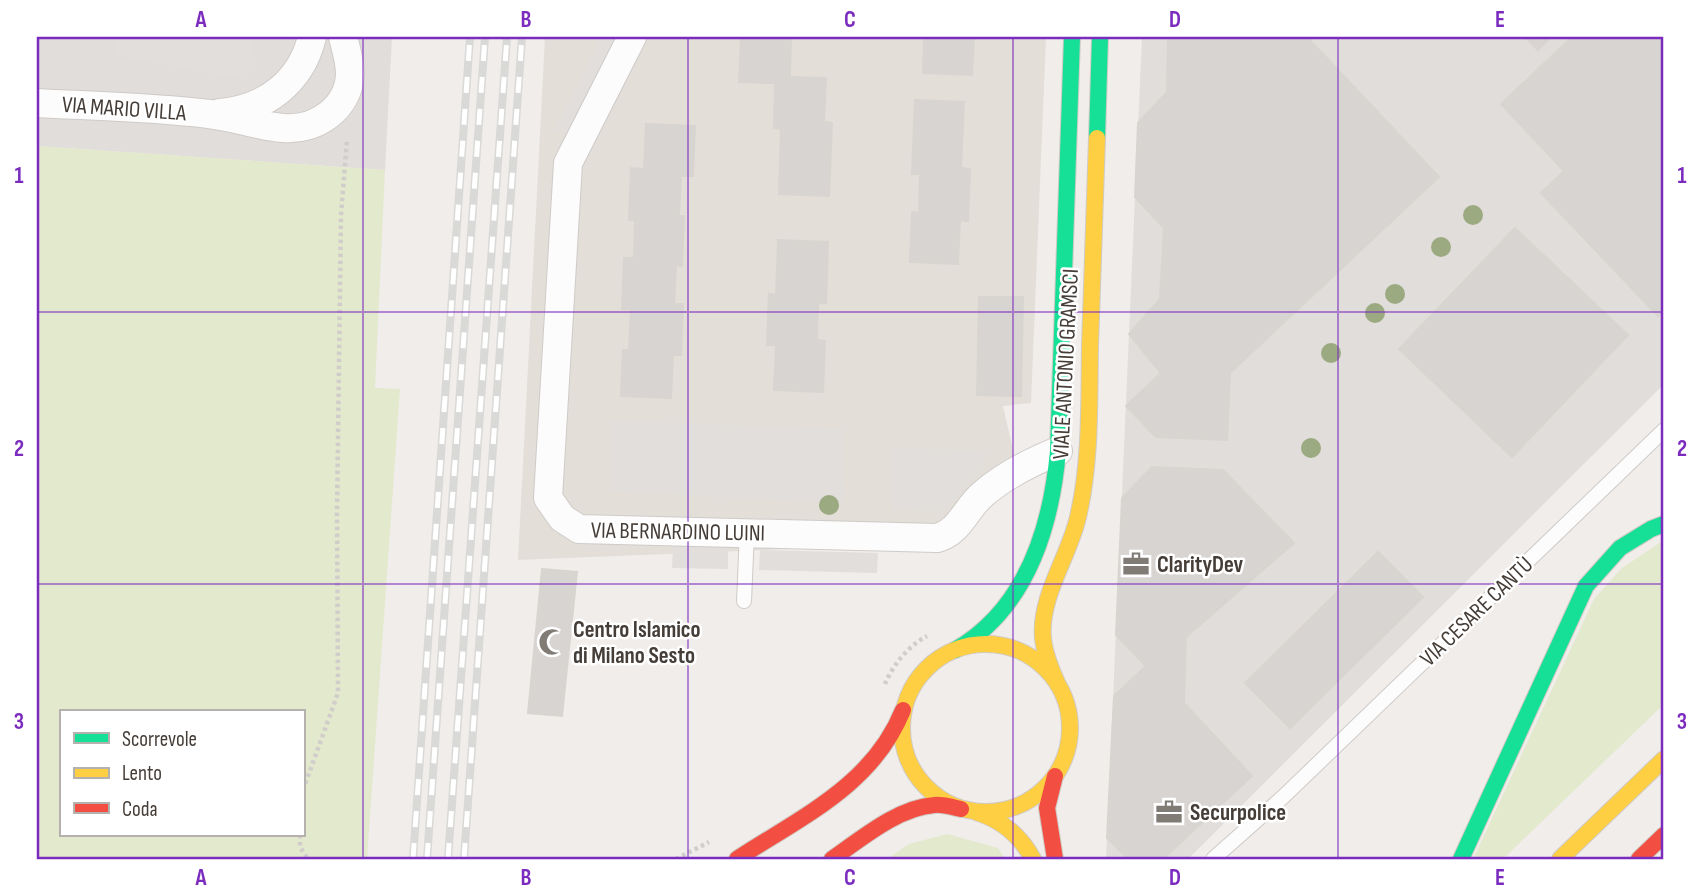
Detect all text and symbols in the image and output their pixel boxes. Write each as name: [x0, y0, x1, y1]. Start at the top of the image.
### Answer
text: A: [195, 6, 208, 34]
text: B: [521, 6, 532, 34]
text: C: [844, 6, 856, 34]
text: D: [1169, 6, 1181, 34]
text: E: [1495, 6, 1505, 34]
street label: VIA MARIO VILLA: [61, 91, 187, 127]
text: 1: [14, 162, 24, 190]
text: 1: [1677, 162, 1687, 190]
street label: VIALE ANTONIO GRAMSCI: [1047, 268, 1085, 460]
text: 2: [14, 435, 24, 463]
text: 2: [1677, 435, 1687, 463]
street label: VIA BERNARDINO LUINI: [591, 516, 765, 548]
office icon: ClarityDev: [1121, 549, 1151, 579]
place label: ClarityDev: [1157, 551, 1244, 579]
street label: VIA CESARE CANTÙ: [1414, 551, 1539, 673]
place label: Centro Islamico di Milano Sesto: [573, 616, 700, 670]
mosque icon: Centro Islamico di Milano Sesto: [537, 627, 567, 657]
text: 3: [14, 708, 24, 736]
text: 3: [1677, 708, 1687, 736]
legend: [60, 710, 304, 836]
text: Scorrevole: [122, 727, 197, 752]
text: Lento: [122, 761, 162, 786]
text: Coda: [122, 797, 158, 822]
office icon: Securpolice: [1154, 797, 1184, 827]
place label: Securpolice: [1190, 799, 1286, 827]
text: A: [195, 864, 208, 892]
text: B: [521, 864, 532, 892]
text: C: [844, 864, 856, 892]
text: D: [1169, 864, 1181, 892]
text: E: [1495, 864, 1505, 892]

